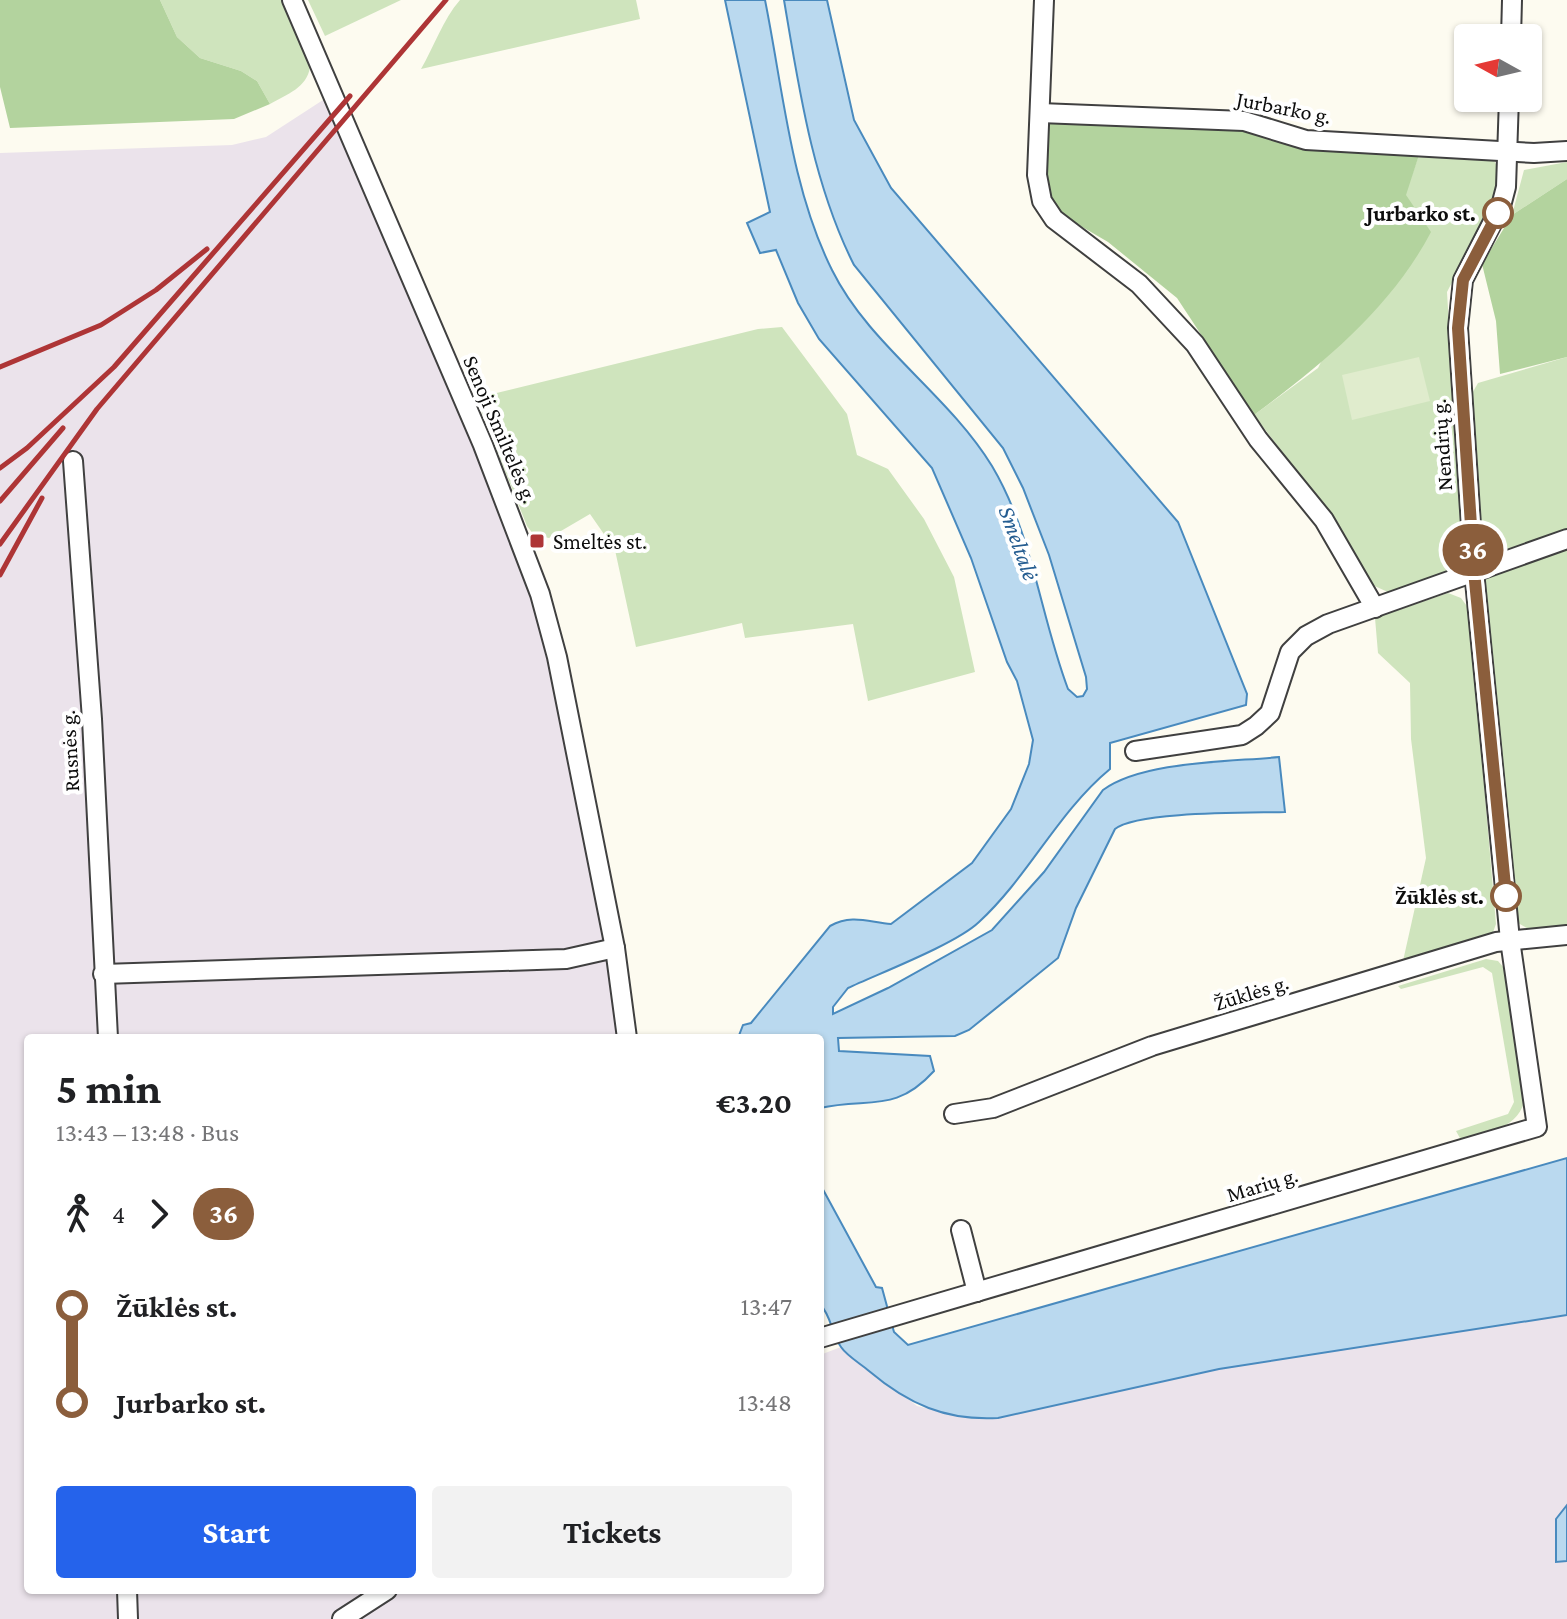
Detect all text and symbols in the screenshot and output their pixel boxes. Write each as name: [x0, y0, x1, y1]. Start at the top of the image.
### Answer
north arrow: [1454, 24, 1542, 112]
map controls: [1454, 24, 1542, 112]
street label: Jurbarko g.: [1232, 86, 1333, 129]
marker: Jurbarko st.: [1483, 198, 1513, 228]
place label: Jurbarko st.: [1364, 201, 1476, 226]
street label: Senoji Smiltelės g.: [458, 352, 543, 507]
street label: Nendrių g.: [1426, 398, 1457, 492]
water label: Smeltalė: [994, 502, 1045, 584]
line badge: 36: [1437, 524, 1509, 576]
place label: Smeltės st.: [553, 529, 647, 554]
marker: Smeltės st.: [528, 532, 546, 550]
text: 36: [1459, 534, 1487, 565]
street label: Rusnės g.: [55, 709, 84, 792]
marker: Žūklės st.: [1491, 881, 1521, 911]
place label: Žūklės st.: [1395, 884, 1484, 909]
street label: Žūklės g.: [1211, 969, 1292, 1016]
text: 5 min: [56, 1064, 161, 1112]
text: €3.20: [716, 1086, 792, 1119]
text: 13:43 – 13:48 · Bus: [56, 1118, 239, 1147]
street label: Marių g.: [1224, 1162, 1301, 1207]
icon: walk: [56, 1192, 100, 1236]
icon: forward: [137, 1192, 181, 1236]
text: 36: [209, 1198, 238, 1229]
text: 4: [112, 1200, 125, 1229]
text: Žūklės st.: [116, 1290, 237, 1323]
text: 13:47: [740, 1292, 792, 1321]
text: Jurbarko st.: [116, 1386, 266, 1419]
text: 13:48: [738, 1388, 792, 1417]
button: Start: [56, 1486, 416, 1578]
button: Tickets: [432, 1486, 792, 1578]

